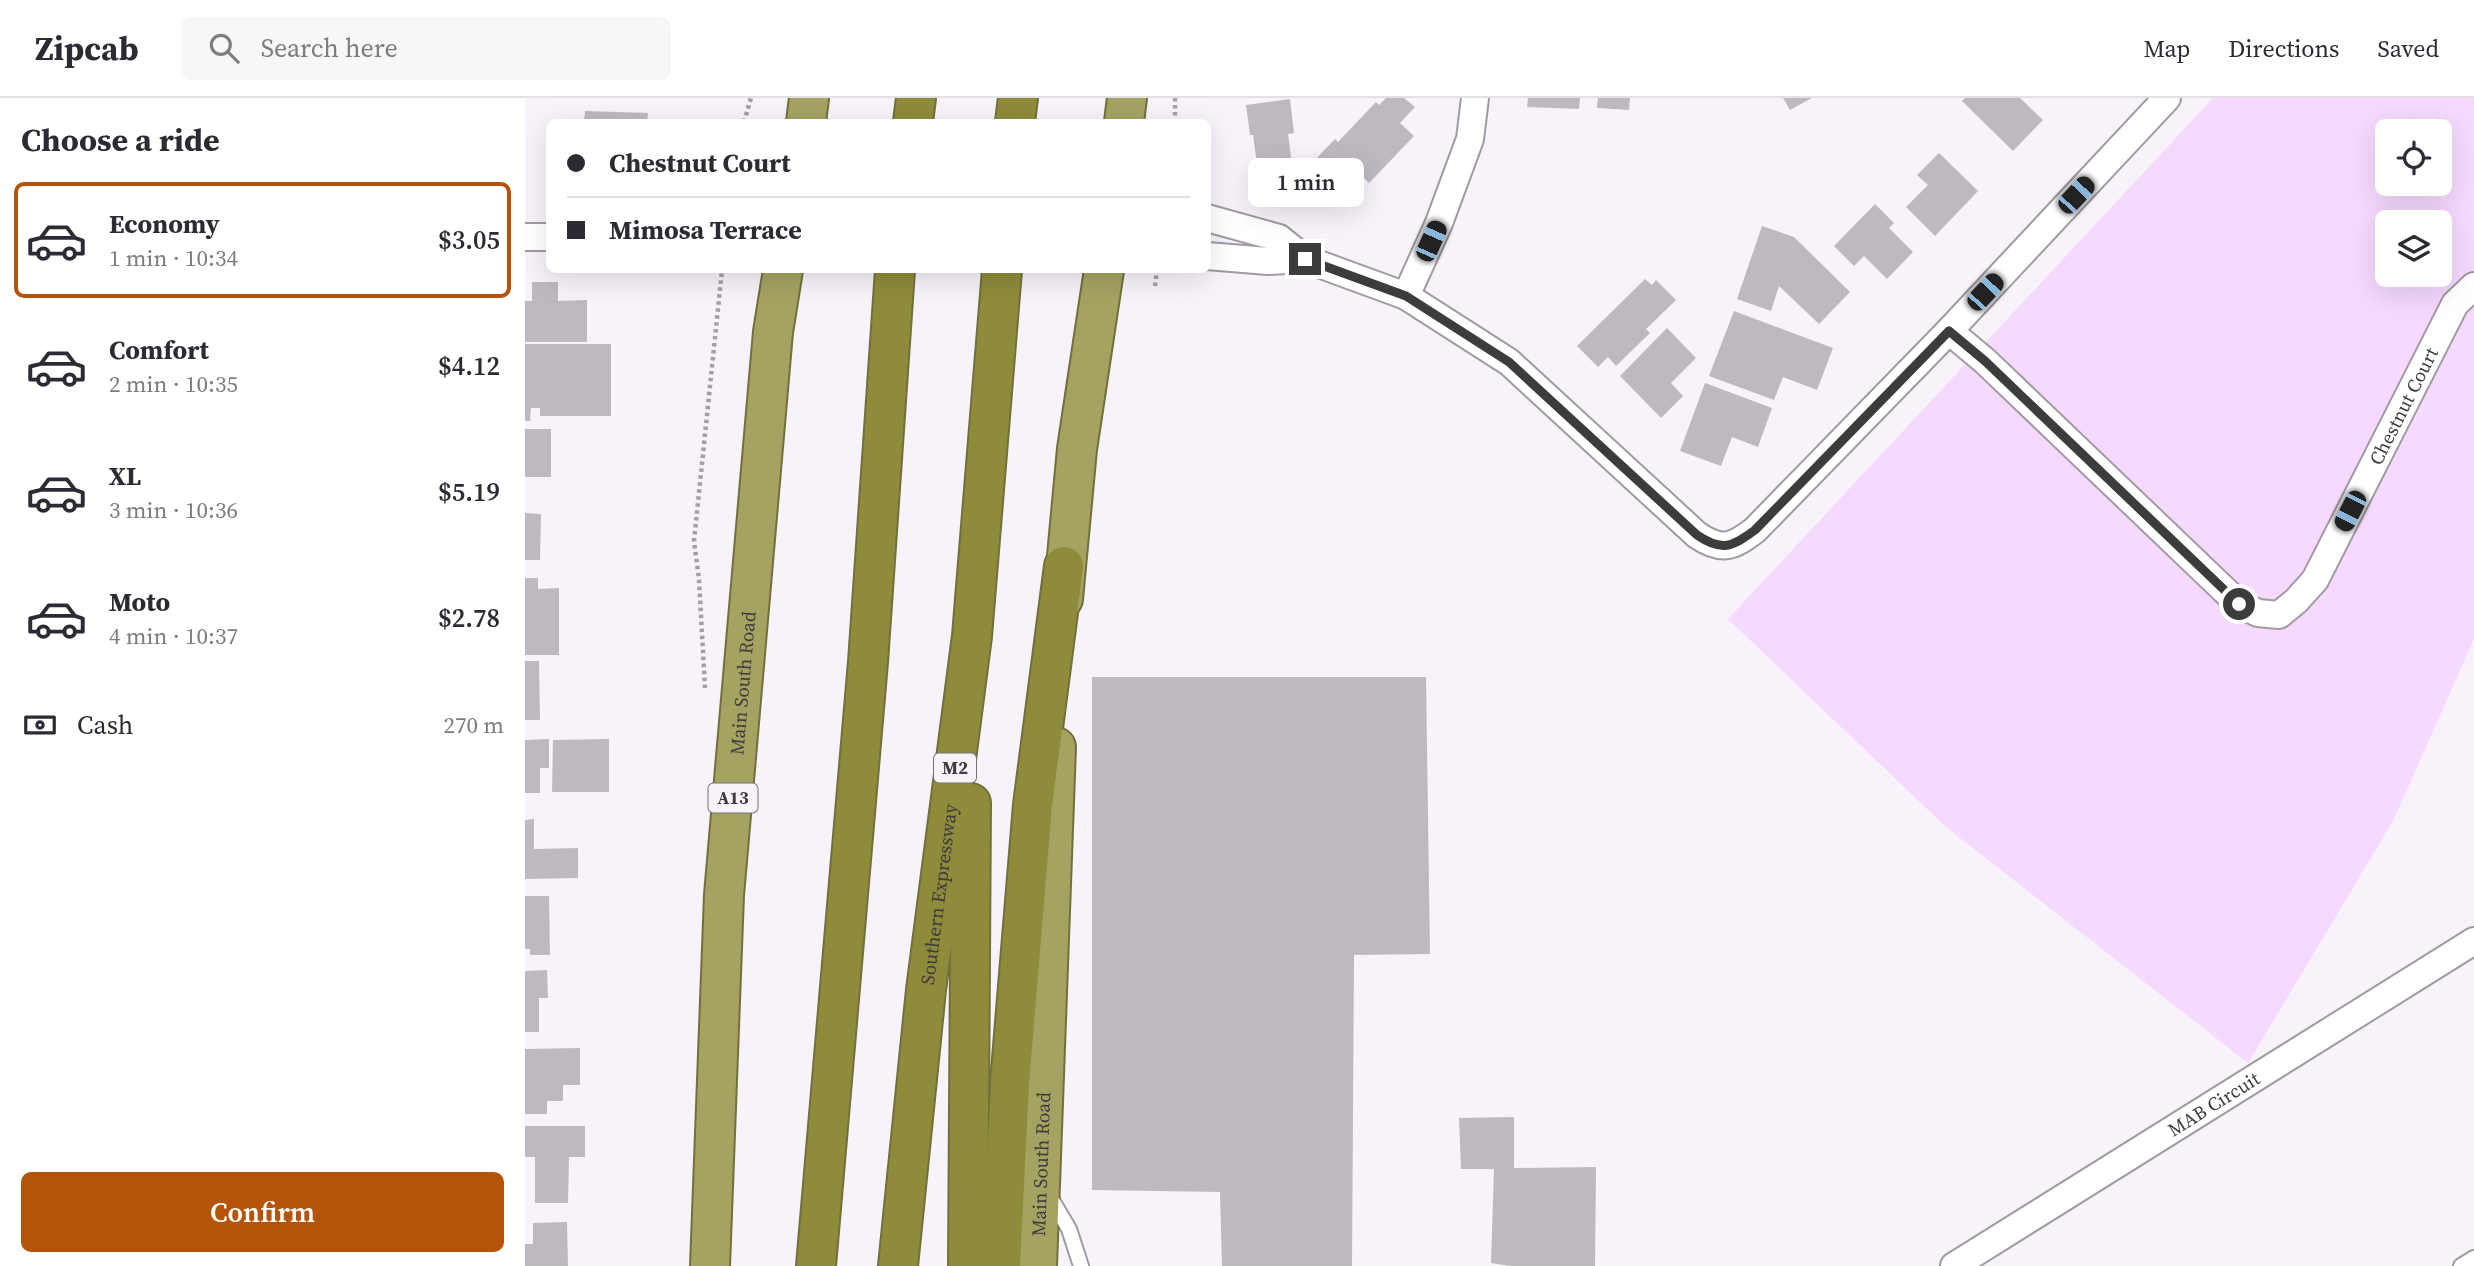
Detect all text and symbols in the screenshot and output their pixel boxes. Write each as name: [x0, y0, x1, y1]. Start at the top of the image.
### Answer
search box: [181, 17, 671, 80]
text: Zipcab: [35, 26, 139, 71]
icon: search: [205, 29, 243, 67]
text: Search here: [261, 30, 398, 66]
text: Map: [2143, 32, 2190, 65]
text: Directions: [2228, 32, 2339, 65]
text: Saved: [2377, 32, 2439, 65]
text: Choose a ride: [21, 118, 220, 162]
map controls: [2375, 119, 2452, 287]
button: locate: [2375, 119, 2452, 196]
text: Chestnut Court: [609, 145, 791, 181]
callout: 1 min: [1247, 158, 1363, 206]
text: 1 min: [1276, 166, 1336, 198]
car: [2054, 172, 2099, 218]
text: Economy: [109, 206, 220, 242]
icon: car: [25, 209, 88, 272]
button: layers: [2375, 210, 2452, 287]
text: Mimosa Terrace: [609, 212, 802, 248]
car: [1413, 218, 1450, 264]
text: $3.05: [438, 222, 500, 258]
text: 1 min · 10:34: [109, 242, 238, 274]
route end: [1289, 243, 1321, 275]
car: [1963, 269, 2008, 315]
text: Comfort: [109, 332, 209, 368]
icon: car: [25, 335, 88, 398]
street label: Chestnut Court: [2363, 342, 2444, 469]
text: $4.12: [438, 348, 500, 384]
text: 2 min · 10:35: [109, 368, 238, 400]
text: XL: [109, 458, 141, 494]
icon: car: [25, 461, 88, 524]
text: $5.19: [438, 474, 500, 510]
car: [2332, 488, 2369, 534]
text: 3 min · 10:36: [109, 494, 238, 526]
text: Moto: [109, 584, 170, 620]
icon: car: [25, 587, 88, 650]
route start: [2223, 588, 2255, 620]
text: $2.78: [438, 600, 500, 636]
street label: Main South Road: [723, 610, 762, 756]
text: 4 min · 10:37: [109, 620, 238, 652]
icon: cash: [21, 706, 59, 744]
text: Cash: [77, 707, 133, 743]
text: 270 m: [443, 709, 504, 741]
road number: M2: [934, 754, 976, 782]
road number: A13: [709, 784, 757, 812]
street label: Southern Expressway: [914, 802, 963, 986]
street label: MAB Circuit: [2163, 1065, 2265, 1142]
street label: Main South Road: [1025, 1091, 1056, 1237]
button: Confirm: [21, 1172, 504, 1252]

